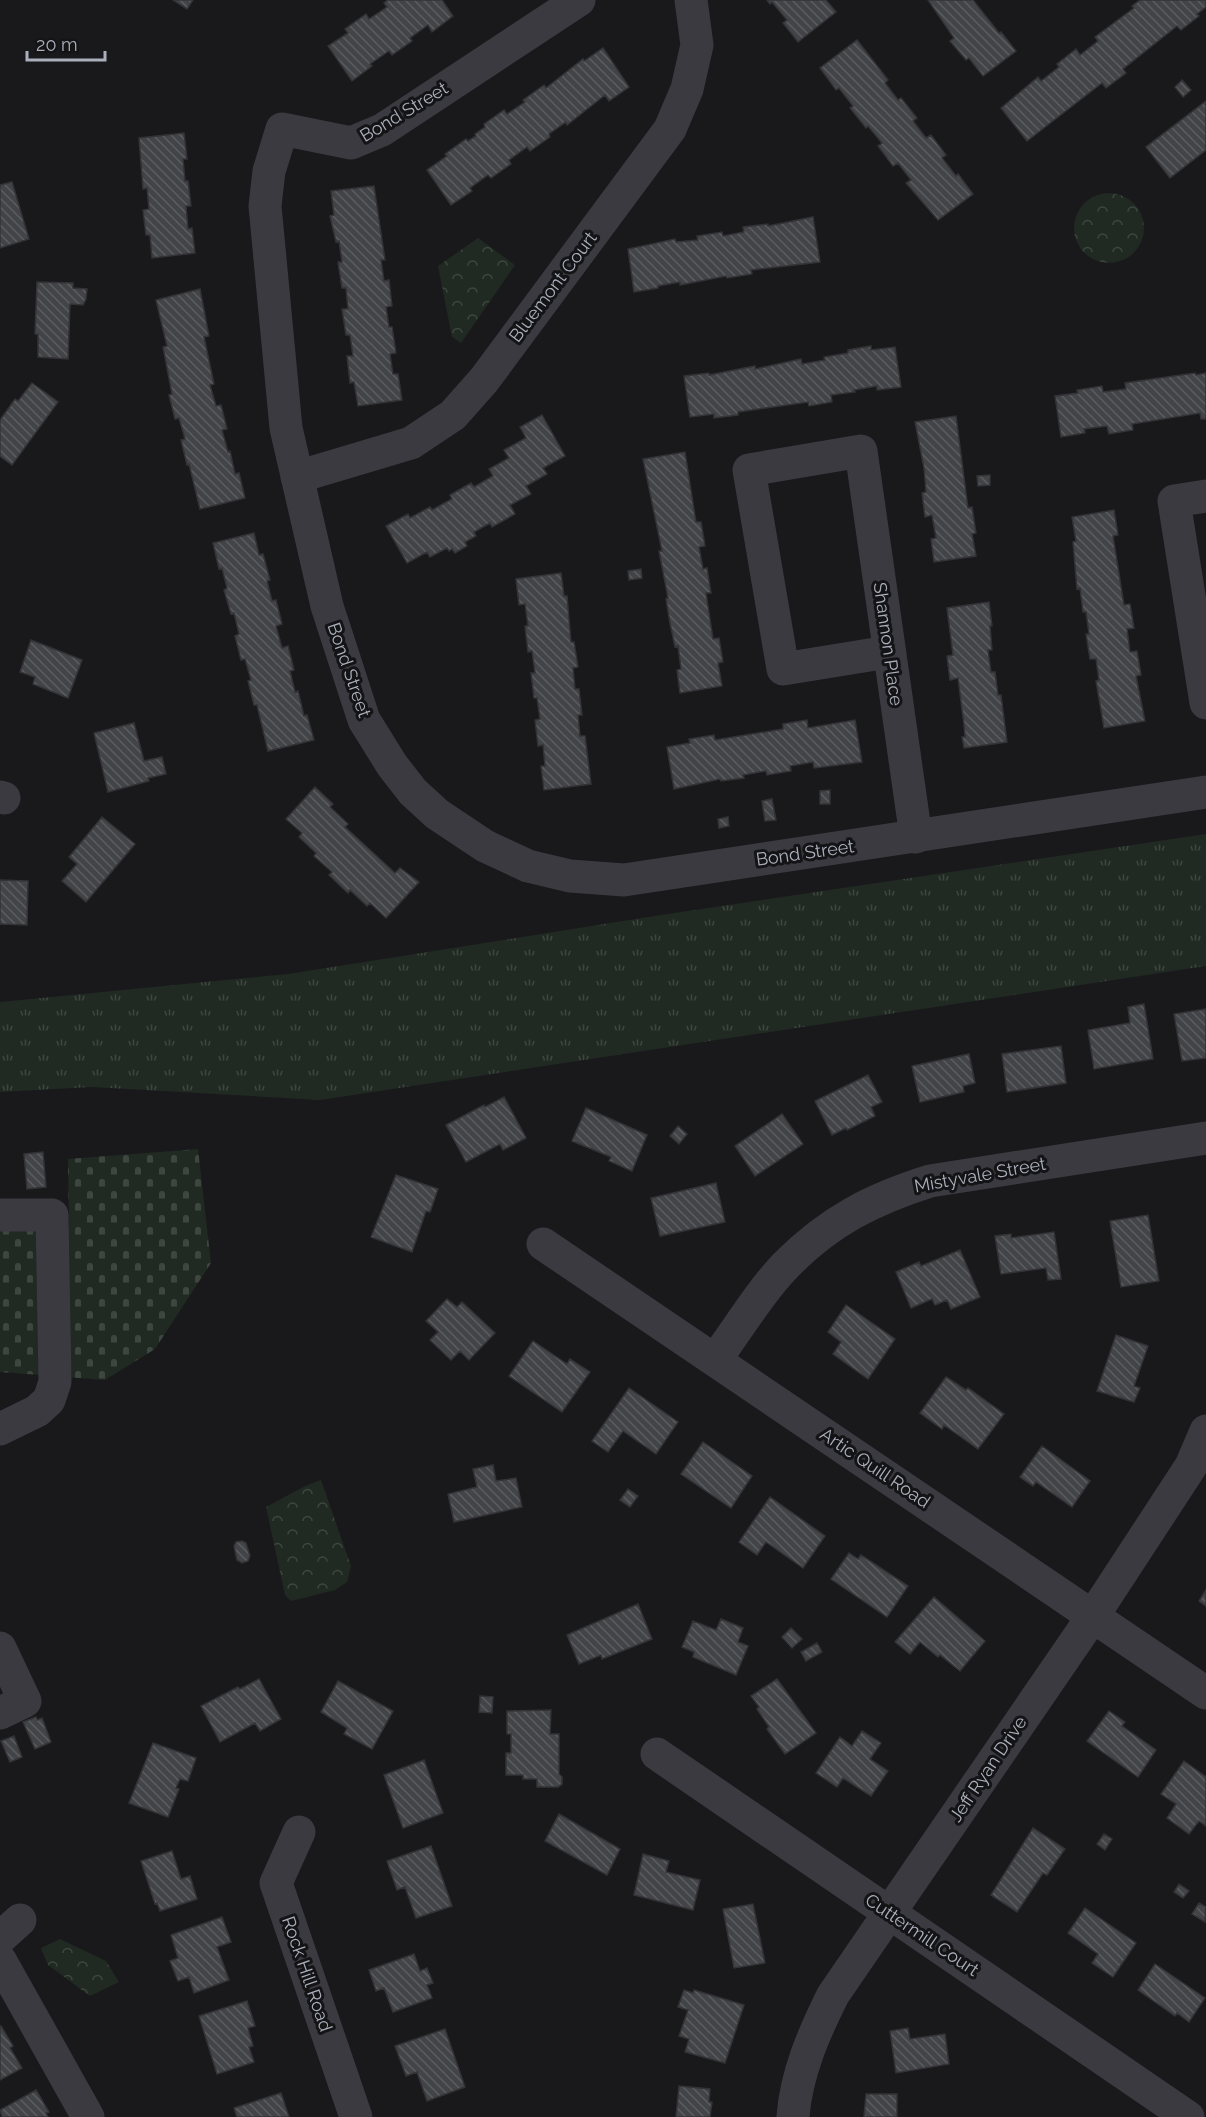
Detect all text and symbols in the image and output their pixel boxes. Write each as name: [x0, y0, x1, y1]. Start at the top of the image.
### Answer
scale bar: [27, 24, 105, 62]
text: 20 m: [36, 34, 78, 55]
street label: Bond Street: [356, 77, 452, 146]
street label: Bluemont Court: [504, 227, 601, 346]
street label: Shannon Place: [869, 581, 908, 707]
street label: Bond Street: [323, 620, 375, 720]
street label: Bond Street: [755, 835, 855, 870]
street label: Mistyvale Street: [912, 1153, 1047, 1196]
street label: Artic Quill Road: [816, 1423, 934, 1512]
street label: Jeff Ryan Drive: [945, 1712, 1031, 1825]
street label: Cuttermill Court: [862, 1889, 983, 1980]
street label: Rock Hill Road: [278, 1913, 337, 2034]

